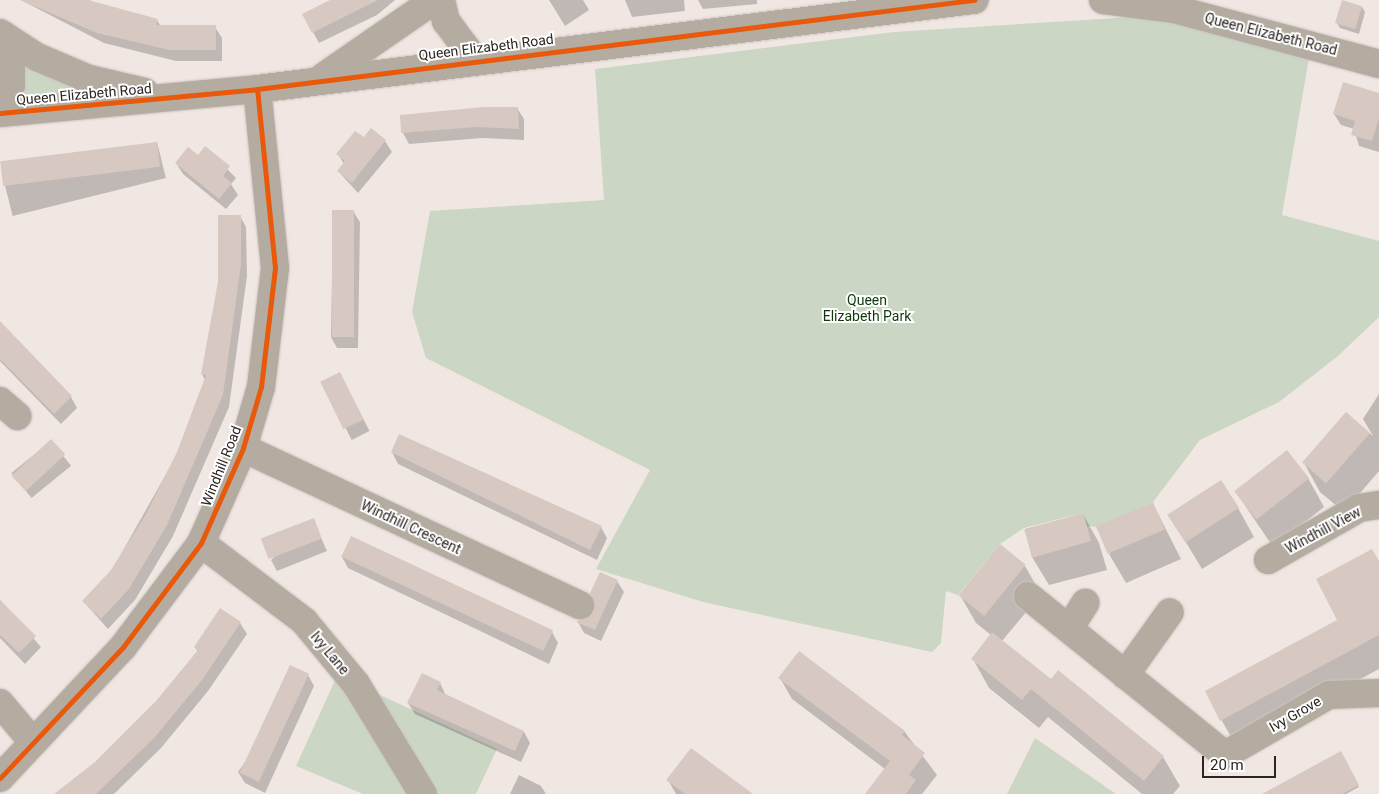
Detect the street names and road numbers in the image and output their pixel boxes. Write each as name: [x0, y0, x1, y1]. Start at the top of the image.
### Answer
street label: Queen Elizabeth Road: [1203, 9, 1339, 59]
street label: Queen Elizabeth Road: [418, 30, 554, 64]
street label: Queen Elizabeth Road: [16, 80, 152, 108]
street label: Windhill Road: [197, 423, 245, 509]
street label: Windhill Crescent: [358, 497, 464, 557]
street label: Windhill View: [1282, 503, 1364, 557]
street label: Ivy Lane: [307, 628, 353, 678]
street label: Ivy Grove: [1266, 693, 1324, 735]

